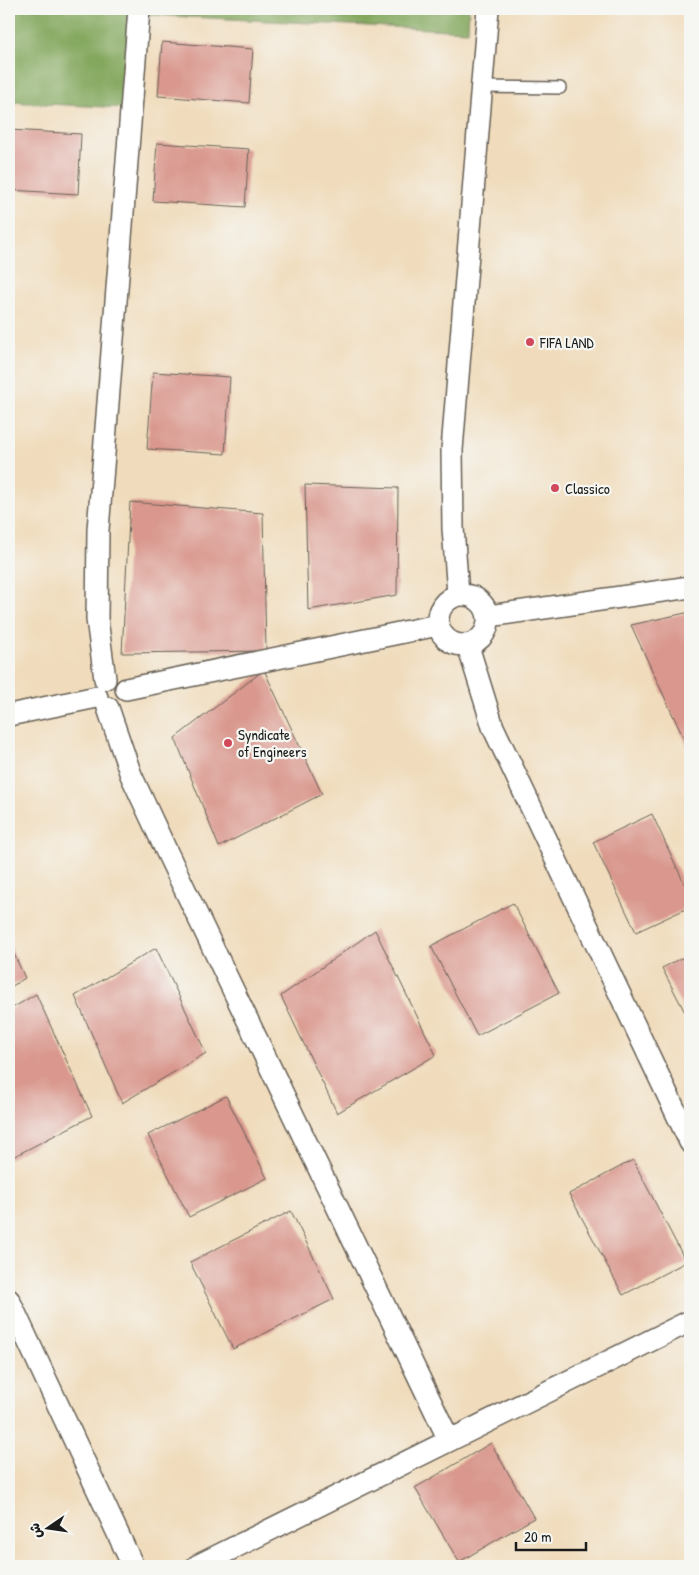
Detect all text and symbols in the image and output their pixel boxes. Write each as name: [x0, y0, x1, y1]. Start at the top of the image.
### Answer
place label: FIFA LAND: [539, 332, 594, 353]
marker: FIFA LAND: [524, 336, 536, 348]
place label: Classico: [565, 478, 610, 499]
marker: Classico: [549, 482, 561, 494]
place label: Syndicate of Engineers: [238, 724, 307, 762]
marker: Syndicate of Engineers: [222, 737, 234, 749]
north arrow: [22, 1502, 72, 1552]
scale bar: [516, 1520, 586, 1552]
text: ش: [24, 1521, 46, 1541]
text: 20 m: [524, 1526, 551, 1547]

